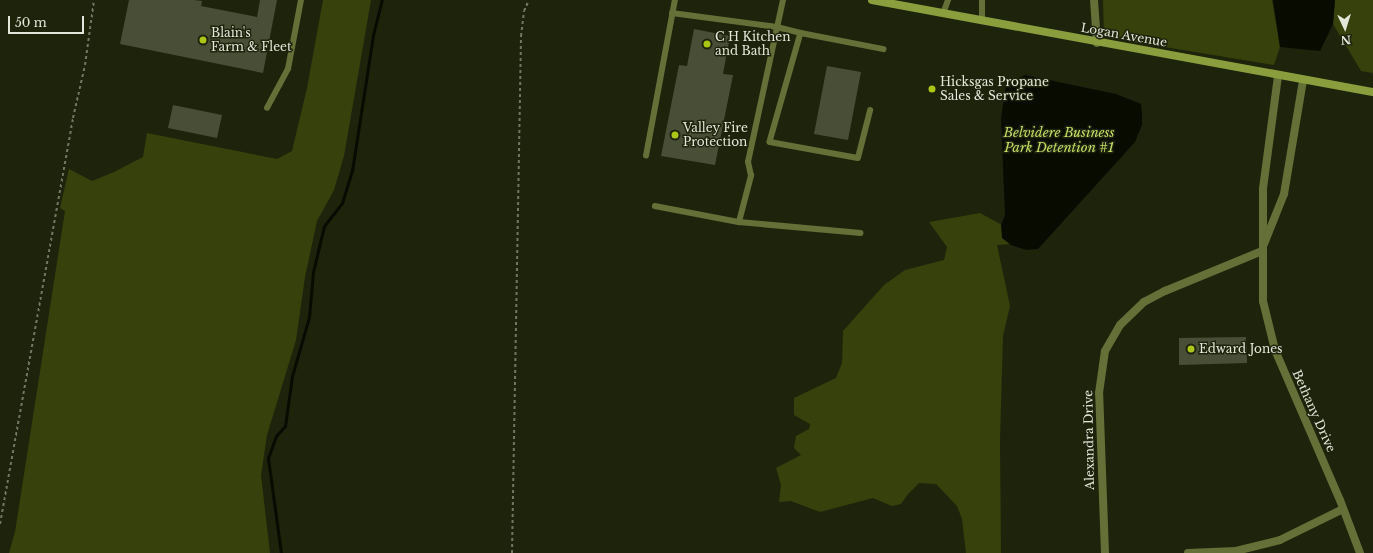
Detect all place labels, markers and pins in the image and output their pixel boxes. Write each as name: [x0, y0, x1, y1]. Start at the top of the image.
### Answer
place label: Blain's Farm & Fleet: [211, 26, 292, 54]
place label: C H Kitchen and Bath: [715, 30, 790, 58]
marker: Blain's Farm & Fleet: [198, 35, 208, 45]
marker: C H Kitchen and Bath: [702, 39, 712, 49]
place label: Hicksgas Propane Sales & Service: [940, 75, 1049, 103]
marker: Hicksgas Propane Sales & Service: [927, 84, 937, 94]
place label: Valley Fire Protection: [683, 121, 748, 149]
marker: Valley Fire Protection: [670, 130, 680, 140]
place label: Edward Jones: [1199, 342, 1282, 356]
marker: Edward Jones: [1186, 344, 1196, 354]

